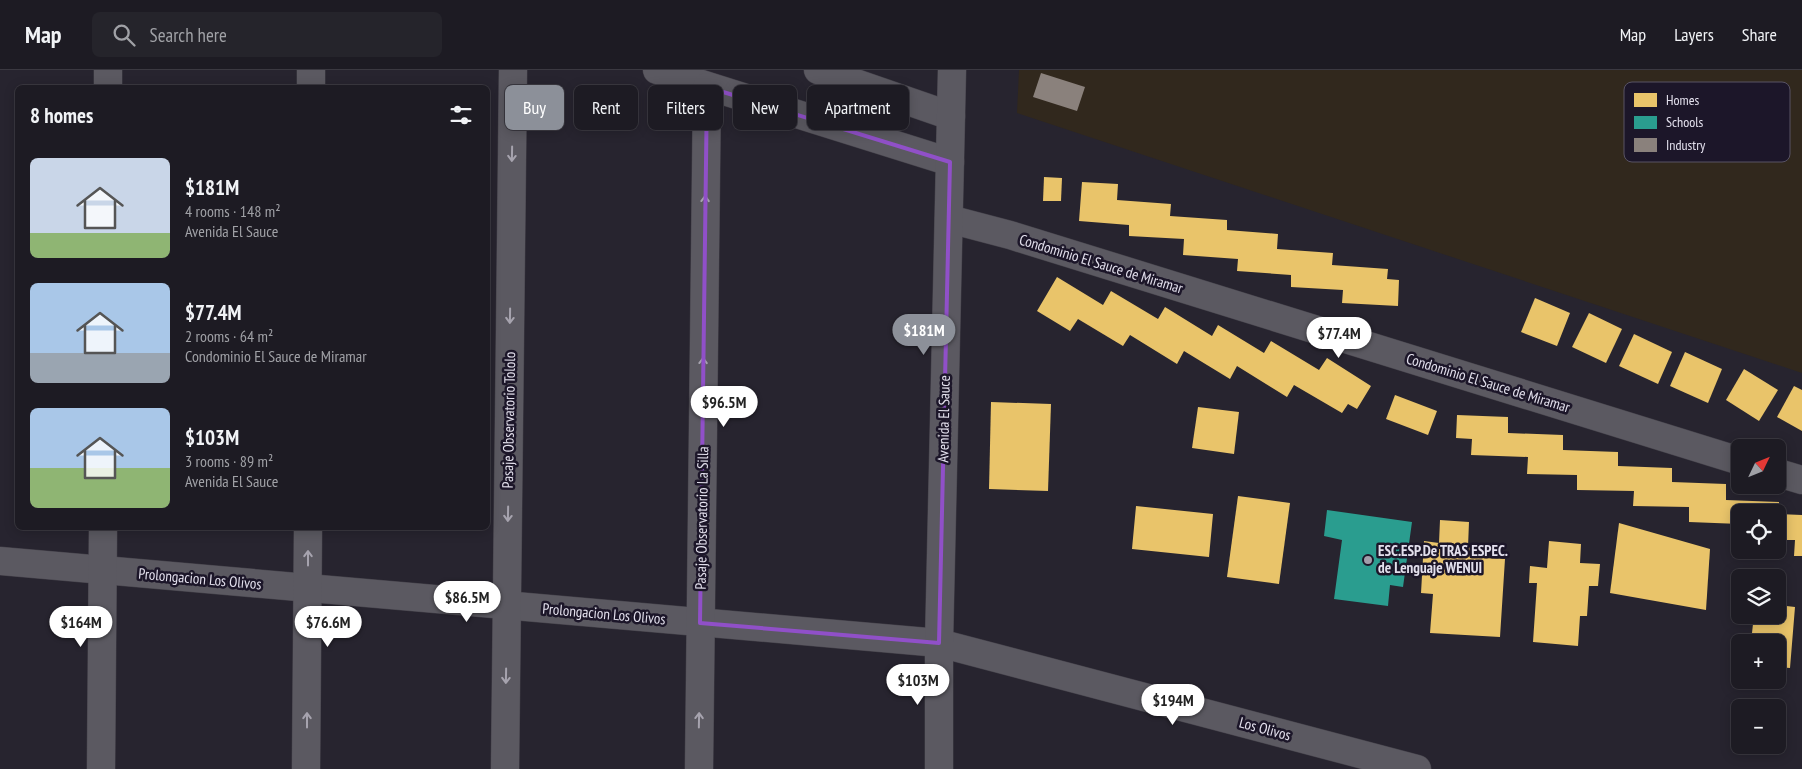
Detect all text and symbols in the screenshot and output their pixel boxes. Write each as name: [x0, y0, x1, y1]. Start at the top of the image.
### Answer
search box: [92, 12, 442, 57]
text: Map: [25, 19, 62, 50]
icon: search: [110, 21, 138, 49]
text: Search here: [150, 23, 227, 47]
text: Map: [1620, 23, 1646, 46]
text: Layers: [1674, 23, 1714, 46]
text: Share: [1742, 23, 1777, 46]
legend: [1624, 82, 1790, 162]
chip: Buy: [505, 85, 564, 130]
chip: Rent: [574, 85, 638, 130]
chip: Filters: [648, 85, 723, 130]
chip: New: [733, 85, 797, 130]
chip: Apartment: [807, 85, 909, 130]
text: Homes: [1666, 91, 1699, 109]
icon: filters: [447, 101, 475, 129]
text: 8 homes: [30, 102, 93, 129]
text: Schools: [1666, 113, 1703, 131]
text: Industry: [1666, 136, 1706, 154]
one-way arrow: [507, 145, 517, 161]
text: $181M: [185, 174, 239, 201]
icon: home: [70, 178, 130, 238]
one-way arrow: [701, 195, 710, 211]
text: 4 rooms · 148 m²: [185, 201, 281, 221]
text: Avenida El Sauce: [185, 221, 278, 241]
street label: Condominio El Sauce de Miramar: [1017, 230, 1186, 298]
text: $77.4M: [185, 299, 241, 326]
icon: home: [70, 303, 130, 363]
one-way arrow: [505, 308, 515, 324]
pin: $181M: [889, 314, 959, 356]
pin: $77.4M: [1298, 316, 1380, 359]
text: $181M: [903, 320, 945, 340]
text: $77.4M: [1317, 323, 1361, 343]
text: 2 rooms · 64 m²: [185, 326, 273, 346]
text: Condominio El Sauce de Miramar: [185, 346, 367, 366]
street label: Condominio El Sauce de Miramar: [1404, 349, 1573, 417]
street label: Pasaje Observatorio Tololo: [498, 351, 519, 488]
one-way arrow: [699, 358, 708, 374]
street label: Avenida El Sauce: [933, 375, 954, 463]
pin: $96.5M: [683, 386, 765, 428]
text: $96.5M: [702, 392, 746, 412]
text: $103M: [185, 424, 239, 451]
icon: home: [70, 428, 130, 488]
north arrow: [1731, 439, 1786, 494]
map controls: [1731, 439, 1786, 754]
street label: Pasaje Observatorio La Silla: [691, 446, 712, 590]
text: 3 rooms · 89 m²: [185, 451, 273, 471]
text: Avenida El Sauce: [185, 471, 278, 491]
button: locate: [1731, 504, 1786, 559]
one-way arrow: [503, 505, 513, 521]
place label: ESC.ESP.De TRAS ESPEC. de Lenguaje WENUI: [1378, 541, 1508, 577]
one-way arrow: [303, 550, 313, 566]
marker: ESC.ESP.De TRAS ESPEC. de Lenguaje WENUI: [1362, 554, 1374, 566]
street label: Prolongacion Los Olivos: [138, 564, 262, 593]
button: layers: [1731, 569, 1786, 624]
pin: $86.5M: [426, 580, 508, 623]
text: $86.5M: [445, 587, 489, 607]
street label: Prolongacion Los Olivos: [542, 599, 666, 628]
pin: $164M: [46, 606, 116, 648]
pin: $76.6M: [287, 606, 369, 648]
text: $164M: [60, 612, 102, 632]
text: $76.6M: [306, 612, 350, 632]
button: +: [1731, 634, 1786, 689]
pin: $103M: [883, 664, 953, 706]
one-way arrow: [501, 668, 511, 684]
text: $103M: [897, 670, 939, 690]
pin: $194M: [1138, 684, 1208, 726]
text: $194M: [1152, 690, 1194, 710]
button: −: [1731, 699, 1786, 754]
one-way arrow: [302, 713, 312, 729]
one-way arrow: [694, 713, 704, 729]
street label: Los Olivos: [1237, 713, 1293, 745]

